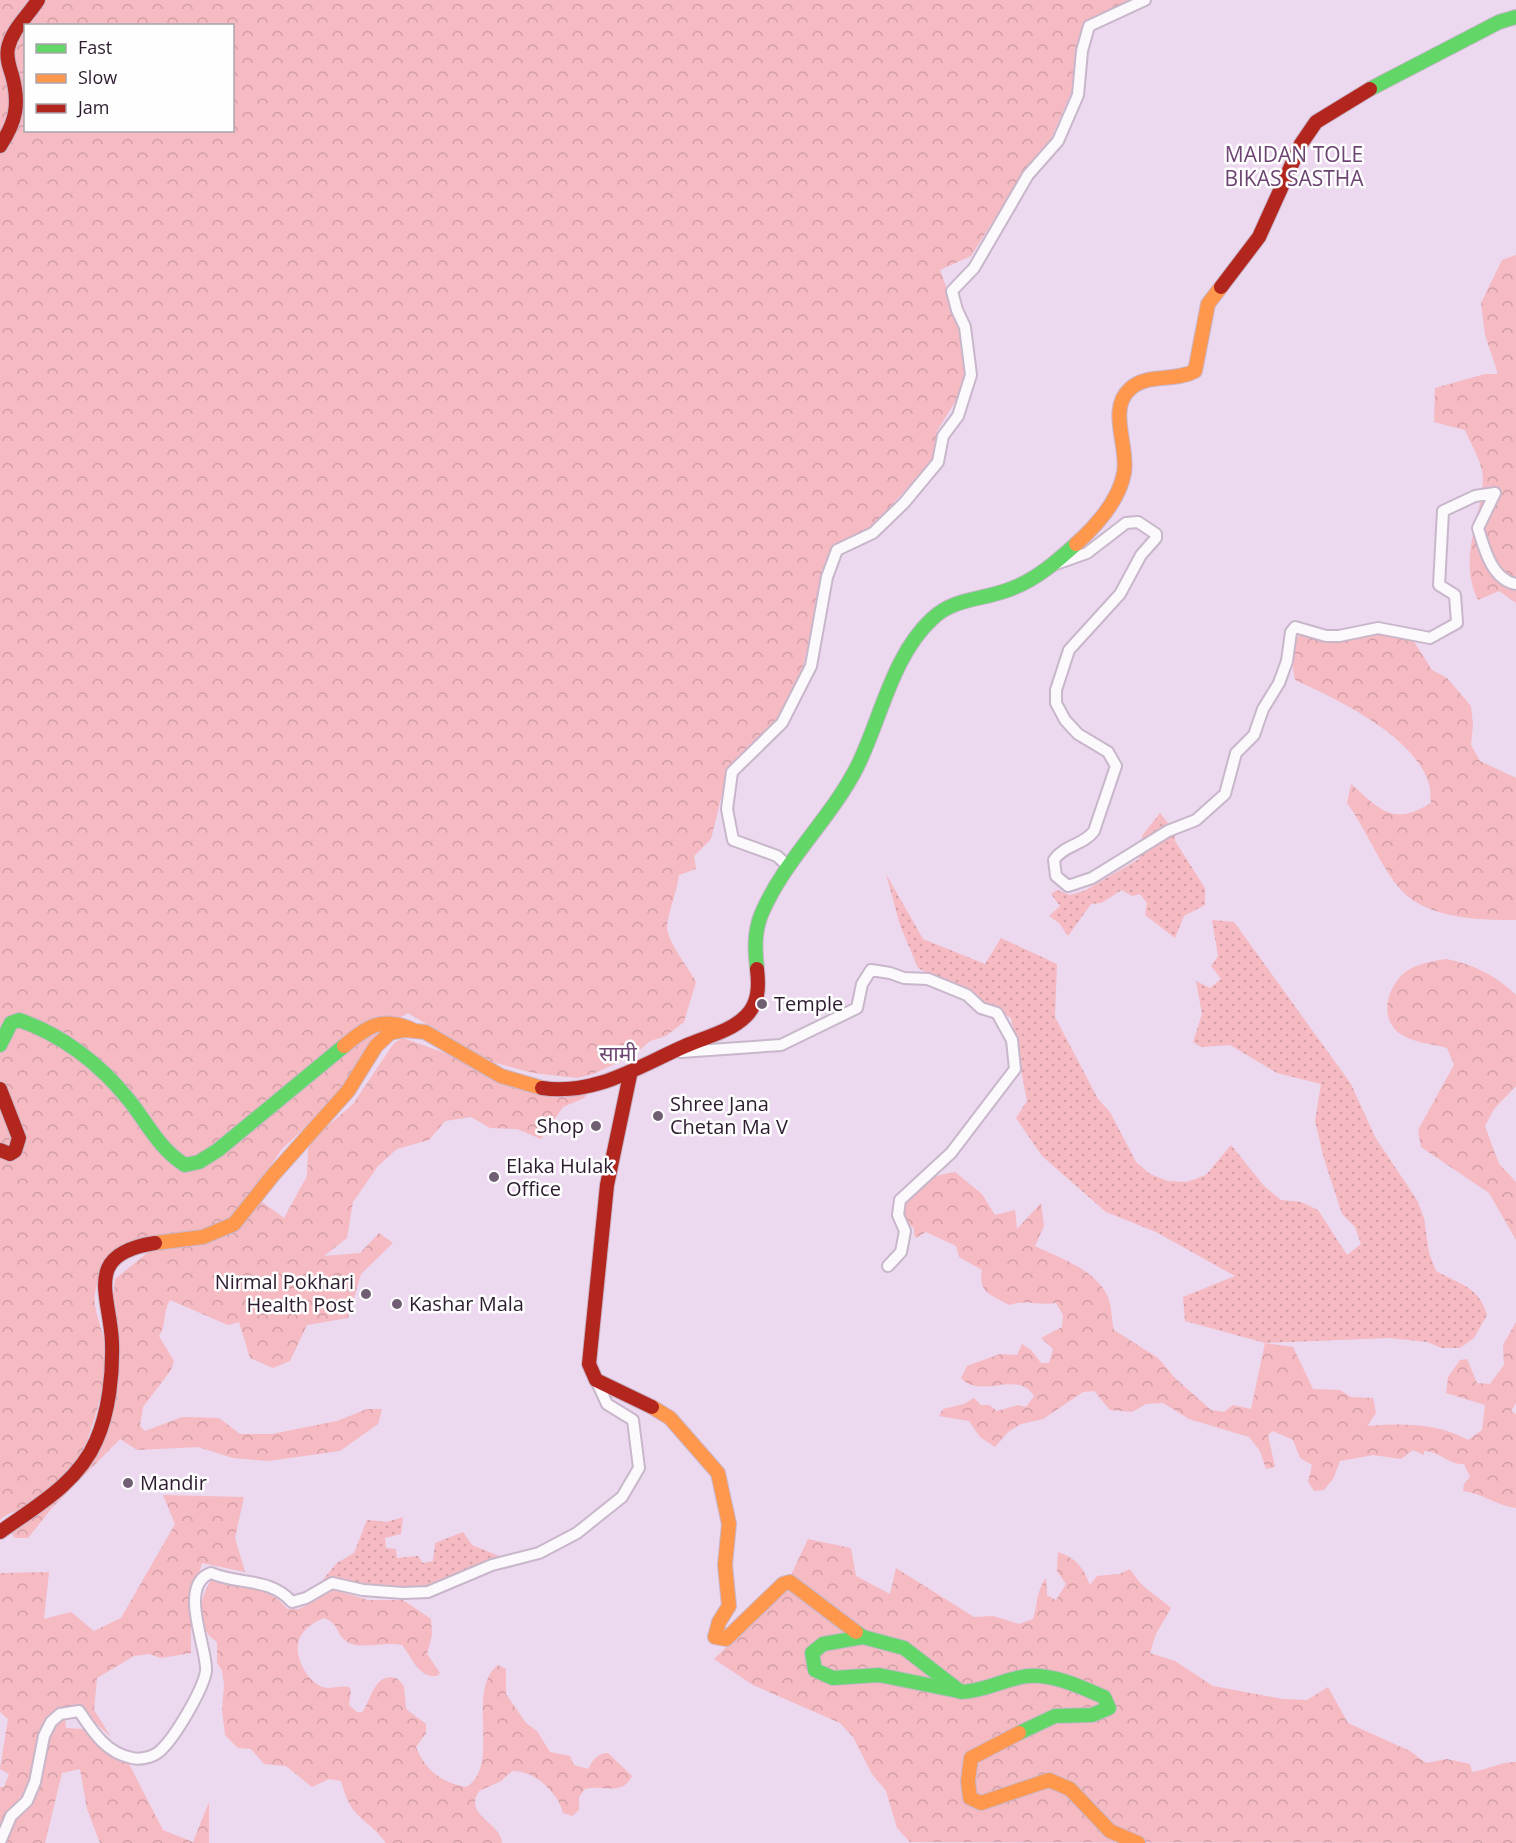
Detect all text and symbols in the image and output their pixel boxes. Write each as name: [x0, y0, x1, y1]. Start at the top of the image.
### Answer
legend: [24, 24, 234, 132]
text: Fast: [78, 35, 112, 59]
text: Slow: [78, 65, 117, 89]
text: Jam: [76, 95, 110, 119]
district label: MAIDAN TOLE BIKAS SASTHA: [1224, 140, 1364, 192]
place label: Temple: [774, 990, 843, 1017]
marker: Temple: [755, 997, 769, 1011]
district label: सामी: [599, 1039, 637, 1067]
place label: Shree Jana Chetan Ma V: [670, 1090, 788, 1140]
marker: Shree Jana Chetan Ma V: [651, 1109, 665, 1123]
place label: Shop: [537, 1112, 584, 1139]
marker: Shop: [589, 1119, 603, 1133]
place label: Elaka Hulak Office: [506, 1152, 614, 1202]
marker: Elaka Hulak Office: [487, 1170, 501, 1184]
place label: Nirmal Pokhari Health Post: [215, 1268, 354, 1318]
marker: Nirmal Pokhari Health Post: [359, 1287, 373, 1301]
place label: Kashar Mala: [409, 1290, 524, 1317]
marker: Kashar Mala: [390, 1297, 404, 1311]
place label: Mandir: [140, 1469, 207, 1496]
marker: Mandir: [121, 1476, 135, 1490]

